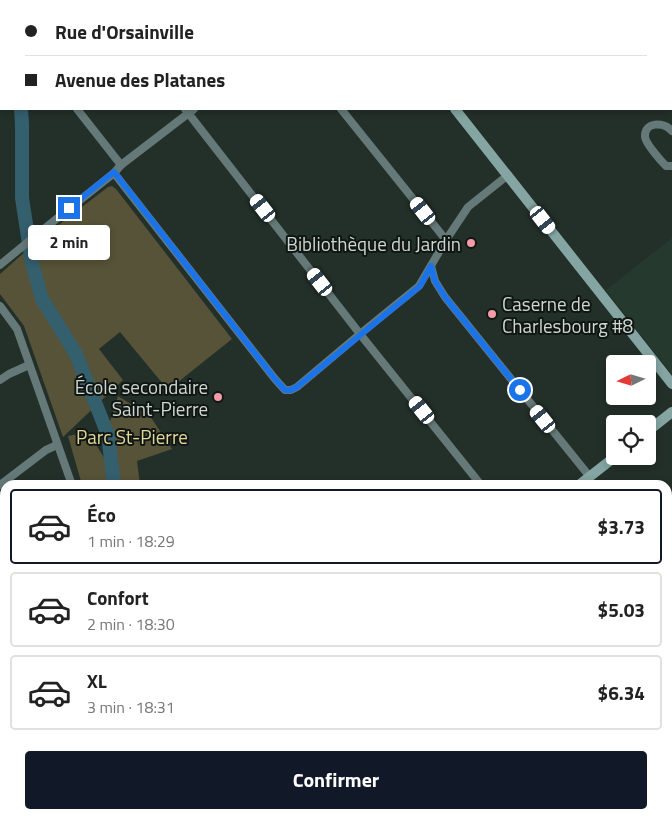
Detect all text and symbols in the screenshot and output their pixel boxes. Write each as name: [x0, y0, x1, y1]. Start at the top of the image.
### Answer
text: Rue d'Orsainville: [55, 17, 194, 46]
text: Avenue des Platanes: [55, 65, 225, 94]
car: [247, 192, 278, 224]
car: [407, 195, 438, 227]
route end: [58, 197, 80, 219]
car: [527, 204, 558, 236]
callout: 2 min: [28, 226, 110, 260]
place label: Bibliothèque du Jardin: [286, 229, 461, 258]
text: 2 min: [50, 230, 88, 254]
marker: Bibliothèque du Jardin: [465, 237, 477, 249]
car: [304, 266, 335, 298]
place label: Caserne de Charlesbourg #8: [502, 289, 634, 340]
marker: Caserne de Charlesbourg #8: [486, 308, 498, 320]
north arrow: [606, 355, 656, 405]
map controls: [606, 355, 656, 465]
place label: École secondaire Saint-Pierre: [75, 372, 208, 423]
route start: [509, 379, 531, 401]
marker: École secondaire Saint-Pierre: [212, 391, 224, 403]
car: [406, 394, 437, 426]
car: [527, 403, 558, 435]
button: locate: [606, 415, 656, 465]
park label: Parc St-Pierre: [76, 422, 188, 451]
text: Éco: [87, 500, 116, 529]
icon: car: [27, 504, 72, 549]
text: $3.73: [598, 512, 645, 541]
text: 1 min · 18:29: [87, 529, 175, 553]
text: Confort: [87, 583, 149, 612]
icon: car: [27, 587, 72, 632]
text: $5.03: [598, 595, 645, 624]
text: 2 min · 18:30: [87, 612, 175, 636]
text: XL: [87, 666, 107, 695]
icon: car: [27, 670, 72, 715]
text: $6.34: [598, 678, 645, 707]
text: 3 min · 18:31: [87, 695, 175, 719]
button: Confirmer: [25, 751, 647, 809]

